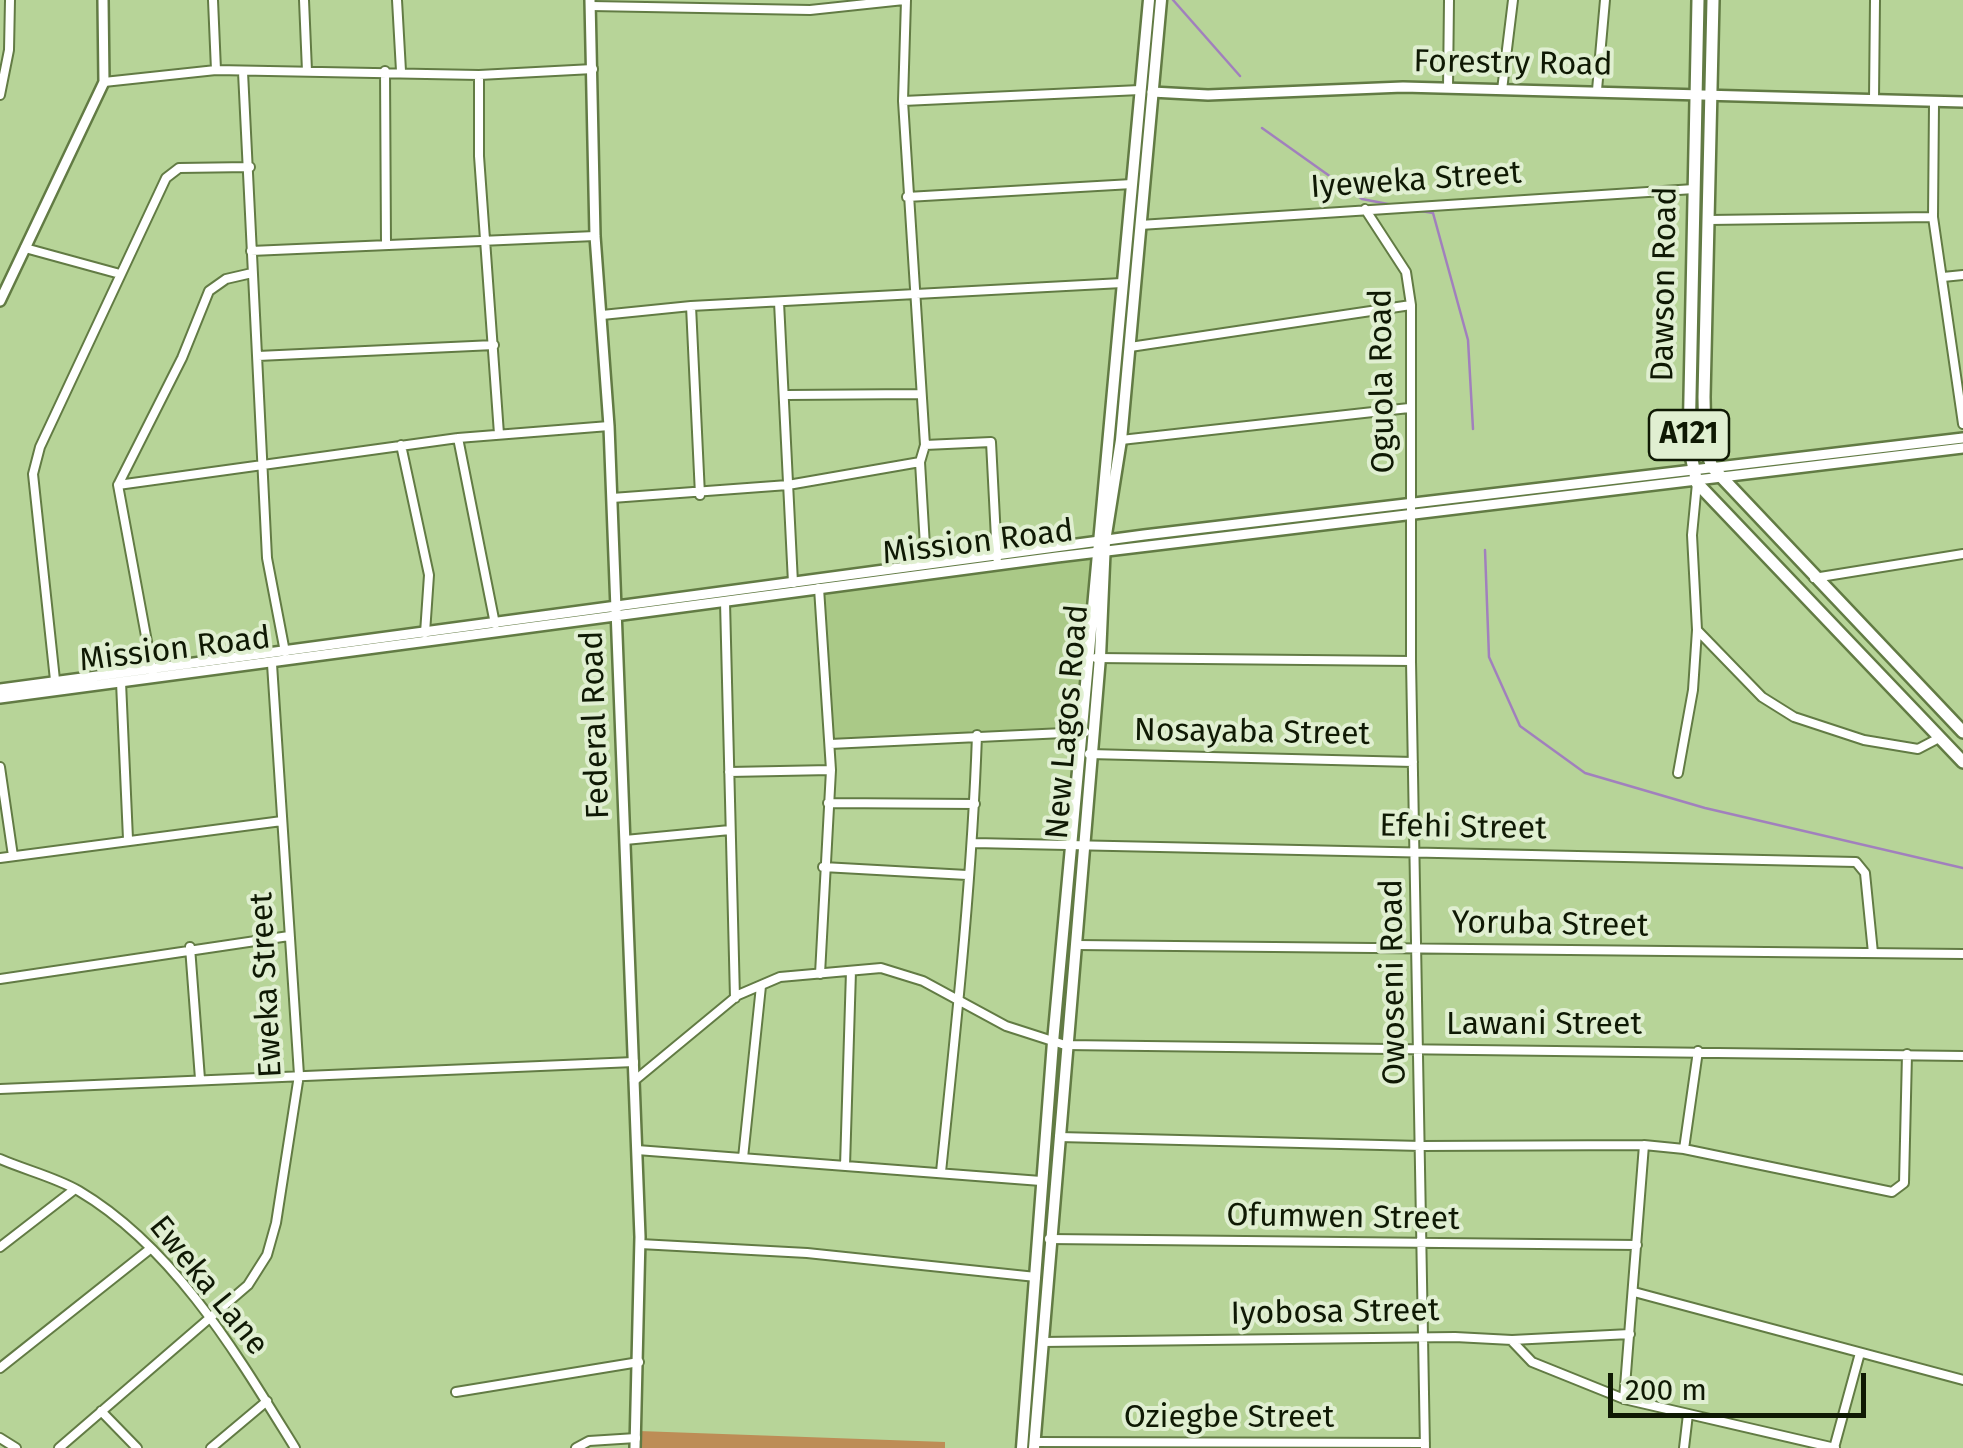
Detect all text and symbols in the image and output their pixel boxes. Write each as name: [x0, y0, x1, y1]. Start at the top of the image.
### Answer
street label: Forestry Road: [1413, 43, 1613, 85]
street label: Iyeweka Street: [1309, 154, 1523, 208]
street label: Dawson Road: [1644, 186, 1686, 382]
street label: Oguola Road: [1362, 288, 1404, 474]
road number: A121: [1649, 410, 1729, 460]
street label: Mission Road: [880, 512, 1076, 574]
street label: New Lagos Road: [1039, 603, 1097, 841]
street label: Mission Road: [77, 619, 273, 681]
street label: Federal Road: [574, 630, 618, 820]
street label: Nosayaba Street: [1134, 712, 1370, 754]
street label: Efehi Street: [1379, 807, 1547, 849]
street label: Owoseni Road: [1373, 879, 1415, 1085]
street label: Eweka Street: [243, 891, 291, 1079]
street label: Yoruba Street: [1451, 904, 1649, 946]
street label: Lawani Street: [1446, 1006, 1642, 1044]
street label: Ofumwen Street: [1226, 1197, 1460, 1239]
street label: Eweka Lane: [140, 1209, 276, 1363]
street label: Iyobosa Street: [1230, 1292, 1440, 1334]
scale bar: [1613, 1353, 1870, 1415]
text: 200 m: [1625, 1372, 1707, 1408]
street label: Oziegbe Street: [1124, 1399, 1334, 1437]

